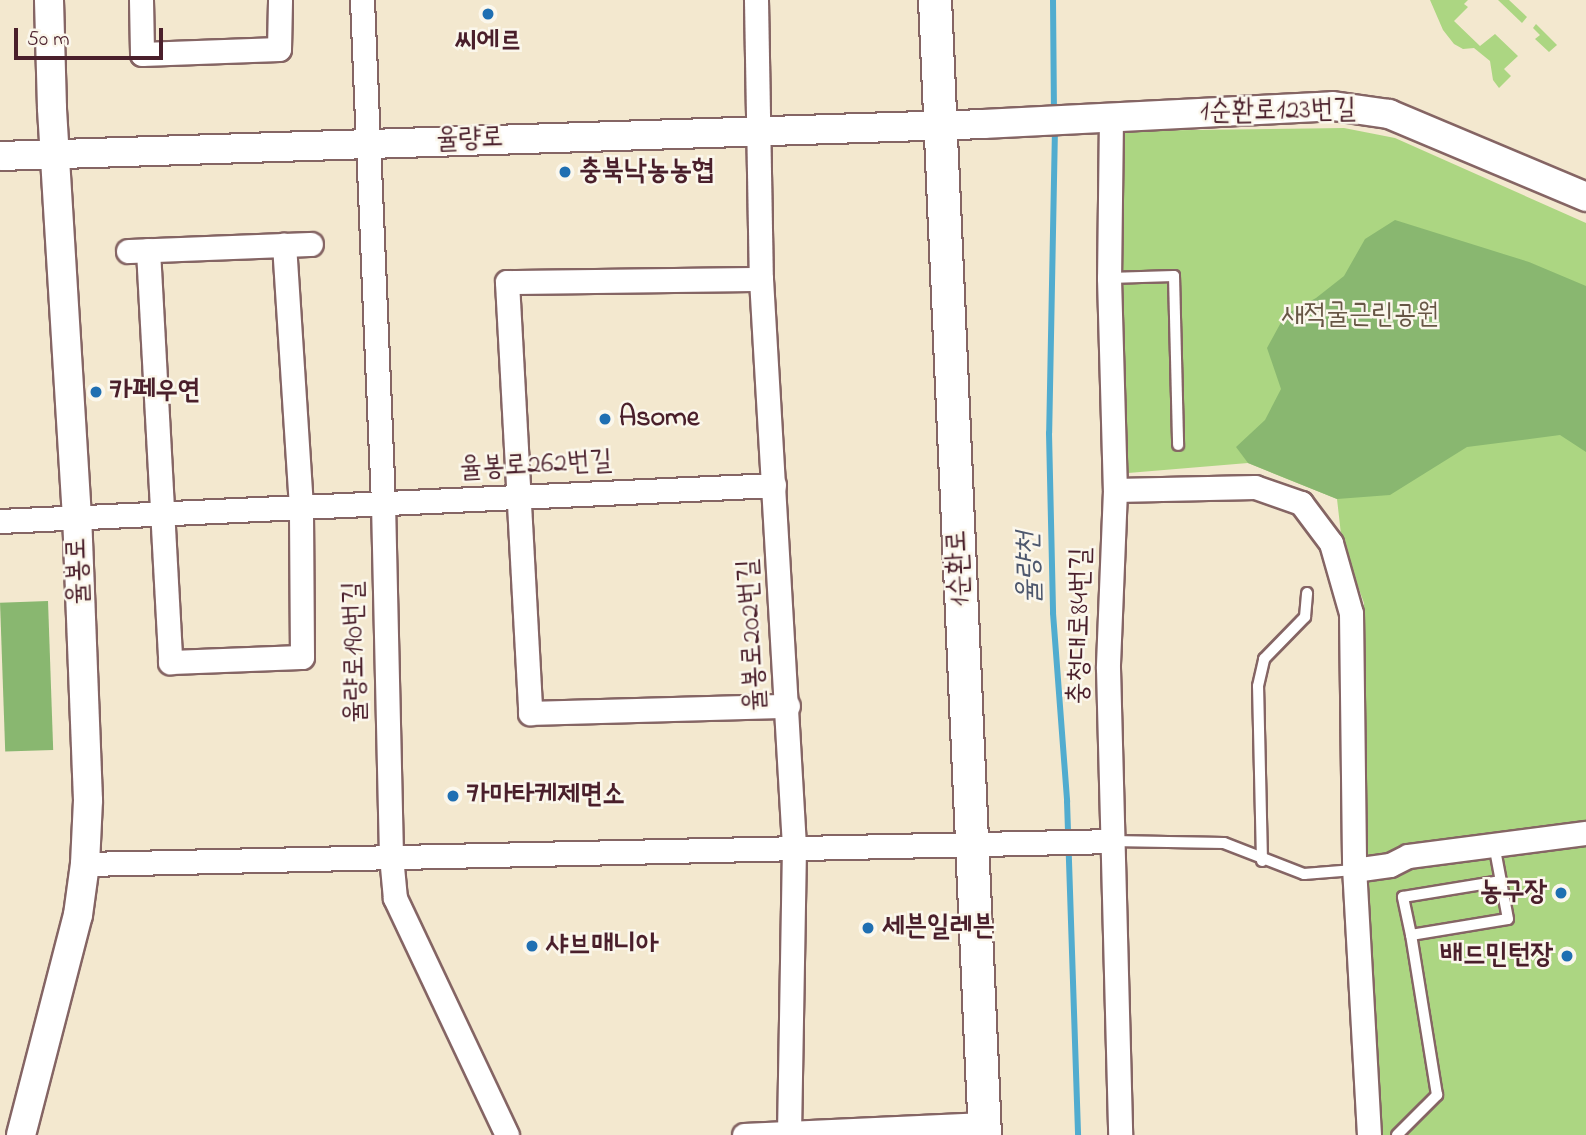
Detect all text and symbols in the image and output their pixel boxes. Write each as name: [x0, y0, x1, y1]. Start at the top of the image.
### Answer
marker: 씨에르: [480, 6, 496, 22]
scale bar: [18, 14, 166, 58]
text: 50 m: [27, 25, 70, 55]
place label: 씨에르: [454, 25, 522, 59]
street label: 1순환로123번길: [1200, 94, 1356, 130]
street label: 율량로: [436, 122, 504, 158]
place label: 충북낙농농협: [579, 155, 714, 189]
marker: 충북낙농농협: [557, 164, 573, 180]
park label: 새적굴근린공원: [1281, 299, 1439, 333]
place label: 카페우연: [110, 375, 200, 409]
marker: 카페우연: [88, 384, 104, 400]
place label: Asome: [619, 402, 699, 436]
marker: Asome: [597, 411, 613, 427]
street label: 율봉로262번길: [459, 445, 613, 487]
street label: 1순환로: [941, 529, 979, 607]
water label: 율량천: [1011, 531, 1049, 605]
street label: 율봉로: [61, 537, 97, 605]
street label: 충청대로84번길: [1063, 547, 1099, 705]
street label: 율봉로202번길: [732, 558, 774, 712]
street label: 율량로190번길: [338, 581, 374, 723]
place label: 카마타케제면소: [467, 779, 625, 813]
marker: 카마타케제면소: [445, 788, 461, 804]
place label: 농구장: [1479, 876, 1547, 910]
marker: 농구장: [1553, 885, 1569, 901]
place label: 세븐일레븐: [882, 911, 995, 945]
marker: 세븐일레븐: [860, 920, 876, 936]
place label: 샤브매니아: [546, 929, 659, 963]
marker: 샤브매니아: [524, 938, 540, 954]
place label: 배드민턴장: [1440, 939, 1553, 973]
marker: 배드민턴장: [1559, 948, 1575, 964]

